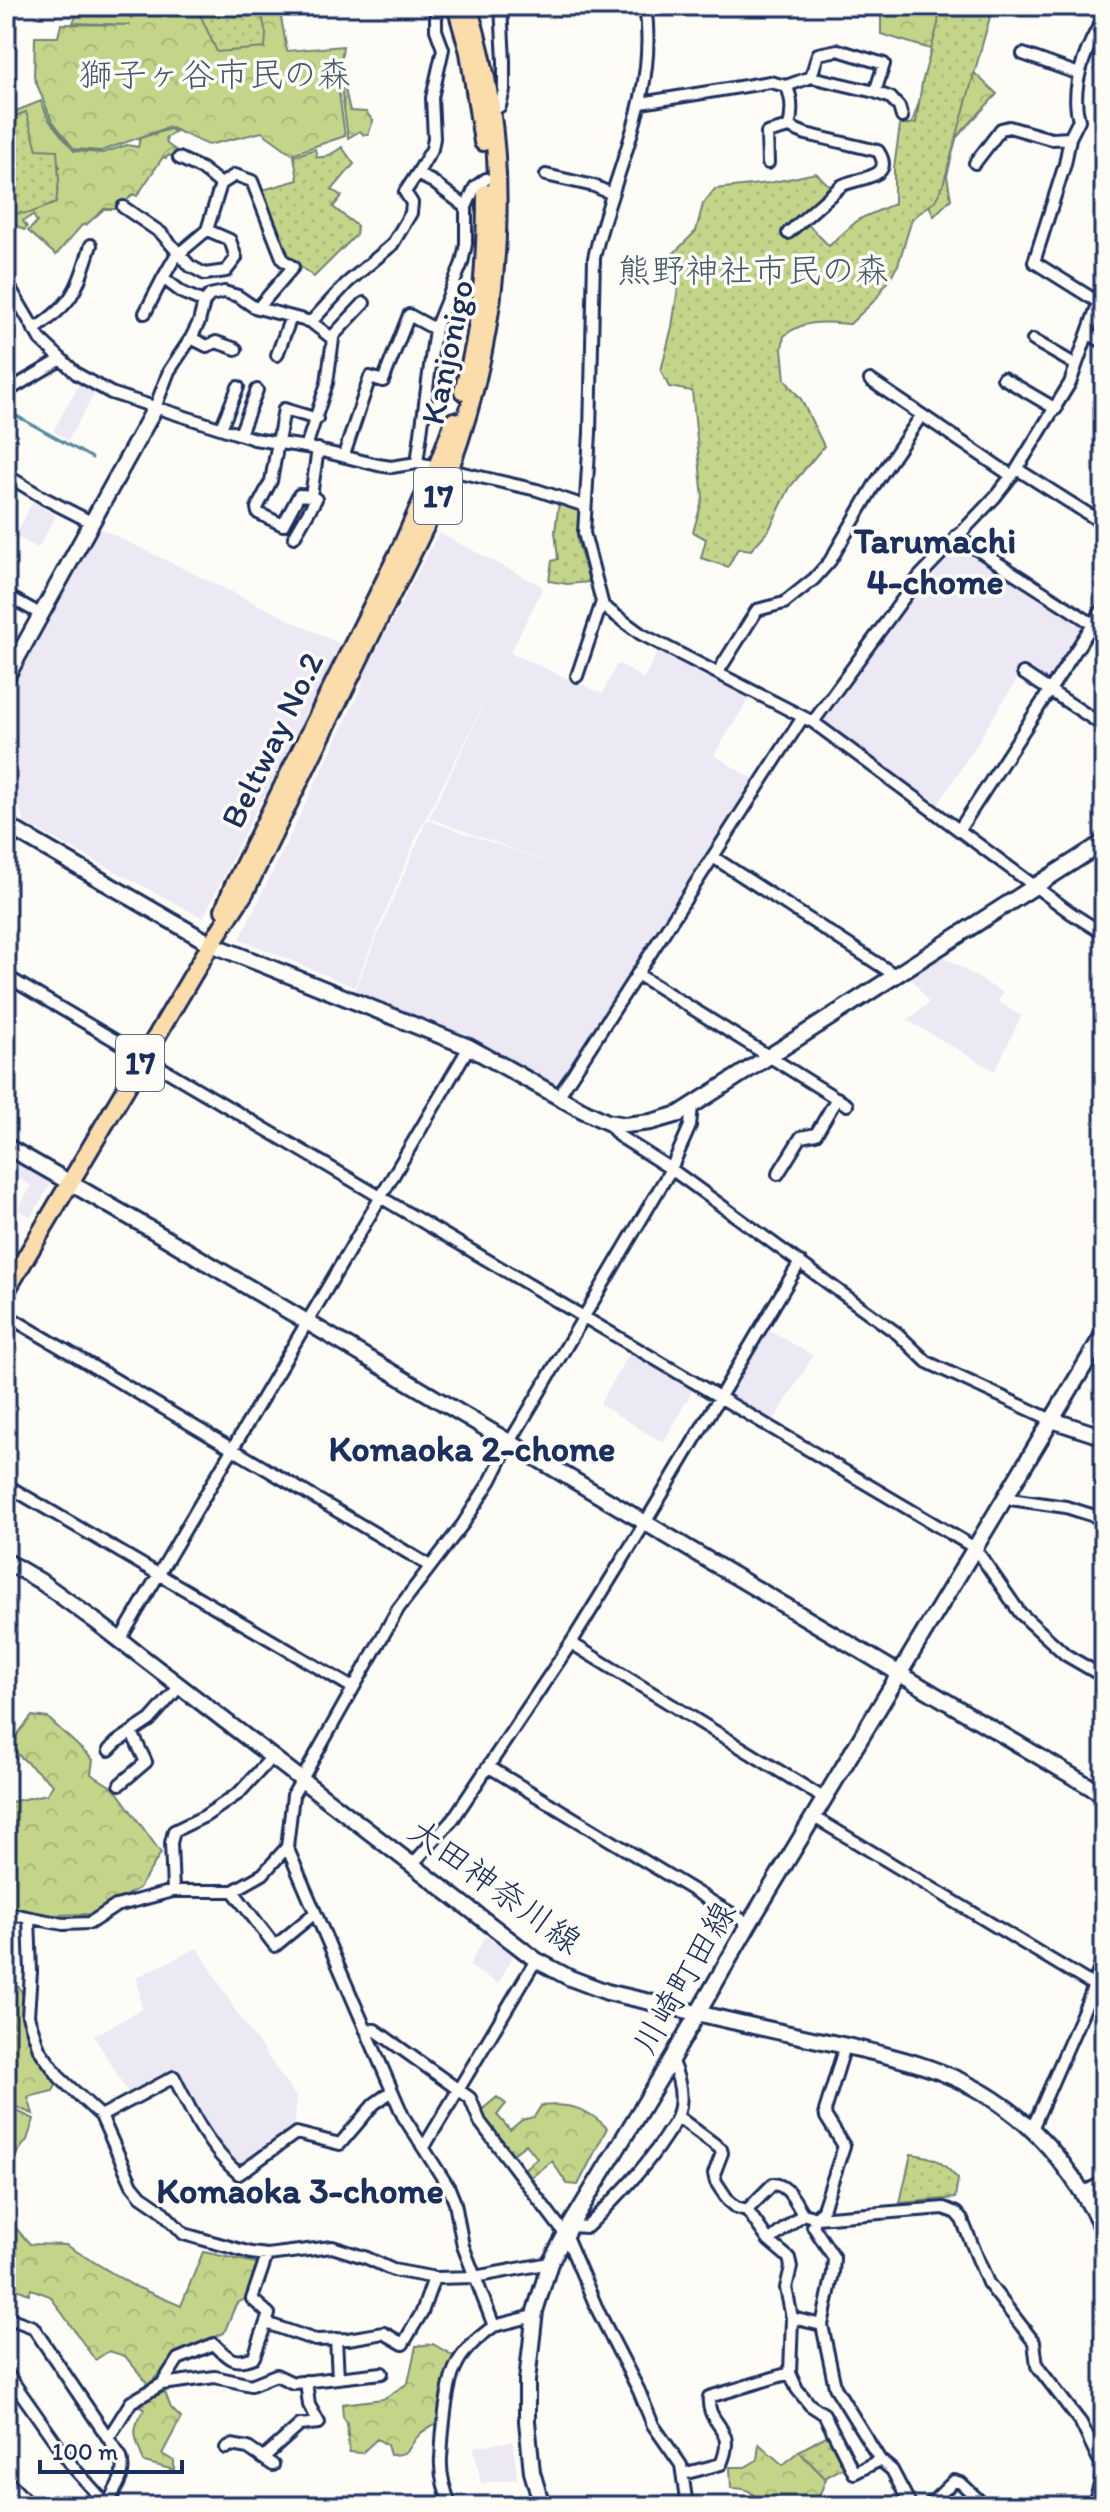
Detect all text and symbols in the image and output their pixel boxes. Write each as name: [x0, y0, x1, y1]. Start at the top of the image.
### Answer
park label: 獅子ヶ谷市民の森: [79, 54, 351, 95]
park label: 熊野神社市民の森: [617, 250, 889, 291]
street label: Kanjonigo: [412, 276, 482, 428]
road number: 17: [414, 468, 462, 524]
district label: Tarumachi 4-chome: [853, 519, 1016, 603]
street label: Beltway No.2: [212, 645, 332, 835]
road number: 17: [116, 1035, 164, 1091]
district label: Komaoka 2-chome: [329, 1427, 615, 1470]
street label: 大田神奈川線: [400, 1809, 590, 1963]
street label: 川崎町田線: [624, 1894, 744, 2062]
district label: Komaoka 3-chome: [156, 2169, 444, 2212]
scale bar: [40, 2424, 182, 2474]
text: 100 m: [52, 2437, 118, 2466]

